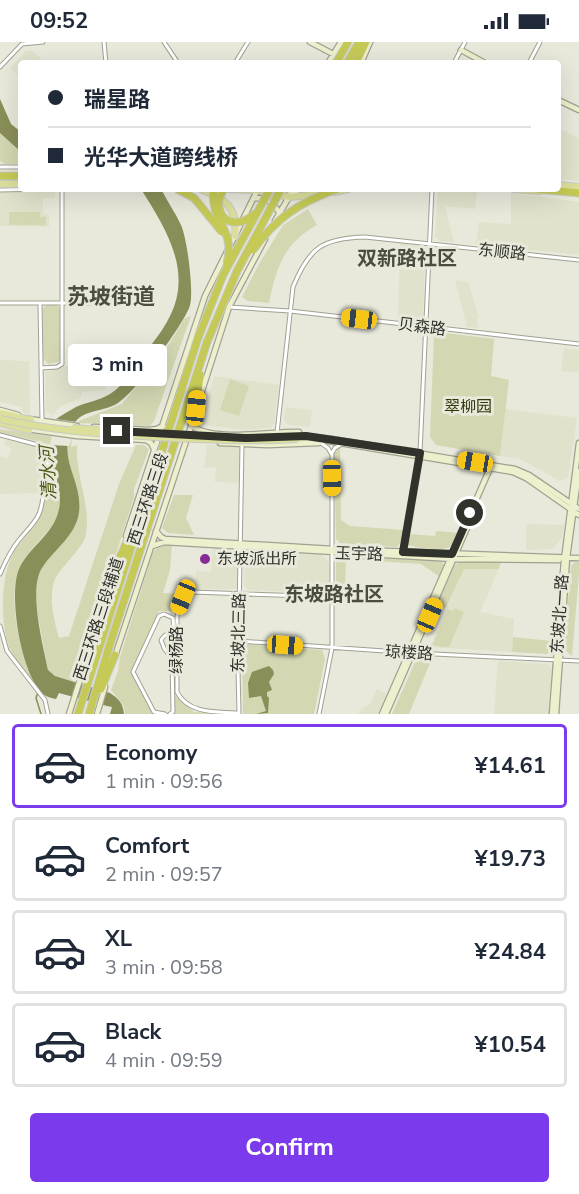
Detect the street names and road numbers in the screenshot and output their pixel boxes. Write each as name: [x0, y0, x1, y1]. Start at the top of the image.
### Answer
street label: 东顺路: [477, 239, 527, 265]
street label: 贝森路: [397, 313, 447, 341]
street label: 西三环路三段: [123, 450, 173, 548]
street label: 玉宇路: [335, 542, 383, 566]
street label: 西三环路三段辅道: [69, 555, 129, 683]
street label: 东坡北一路: [546, 573, 574, 655]
street label: 东坡北三路: [227, 593, 251, 673]
street label: 绿杨路: [166, 626, 188, 674]
street label: 琼楼路: [384, 641, 434, 665]

